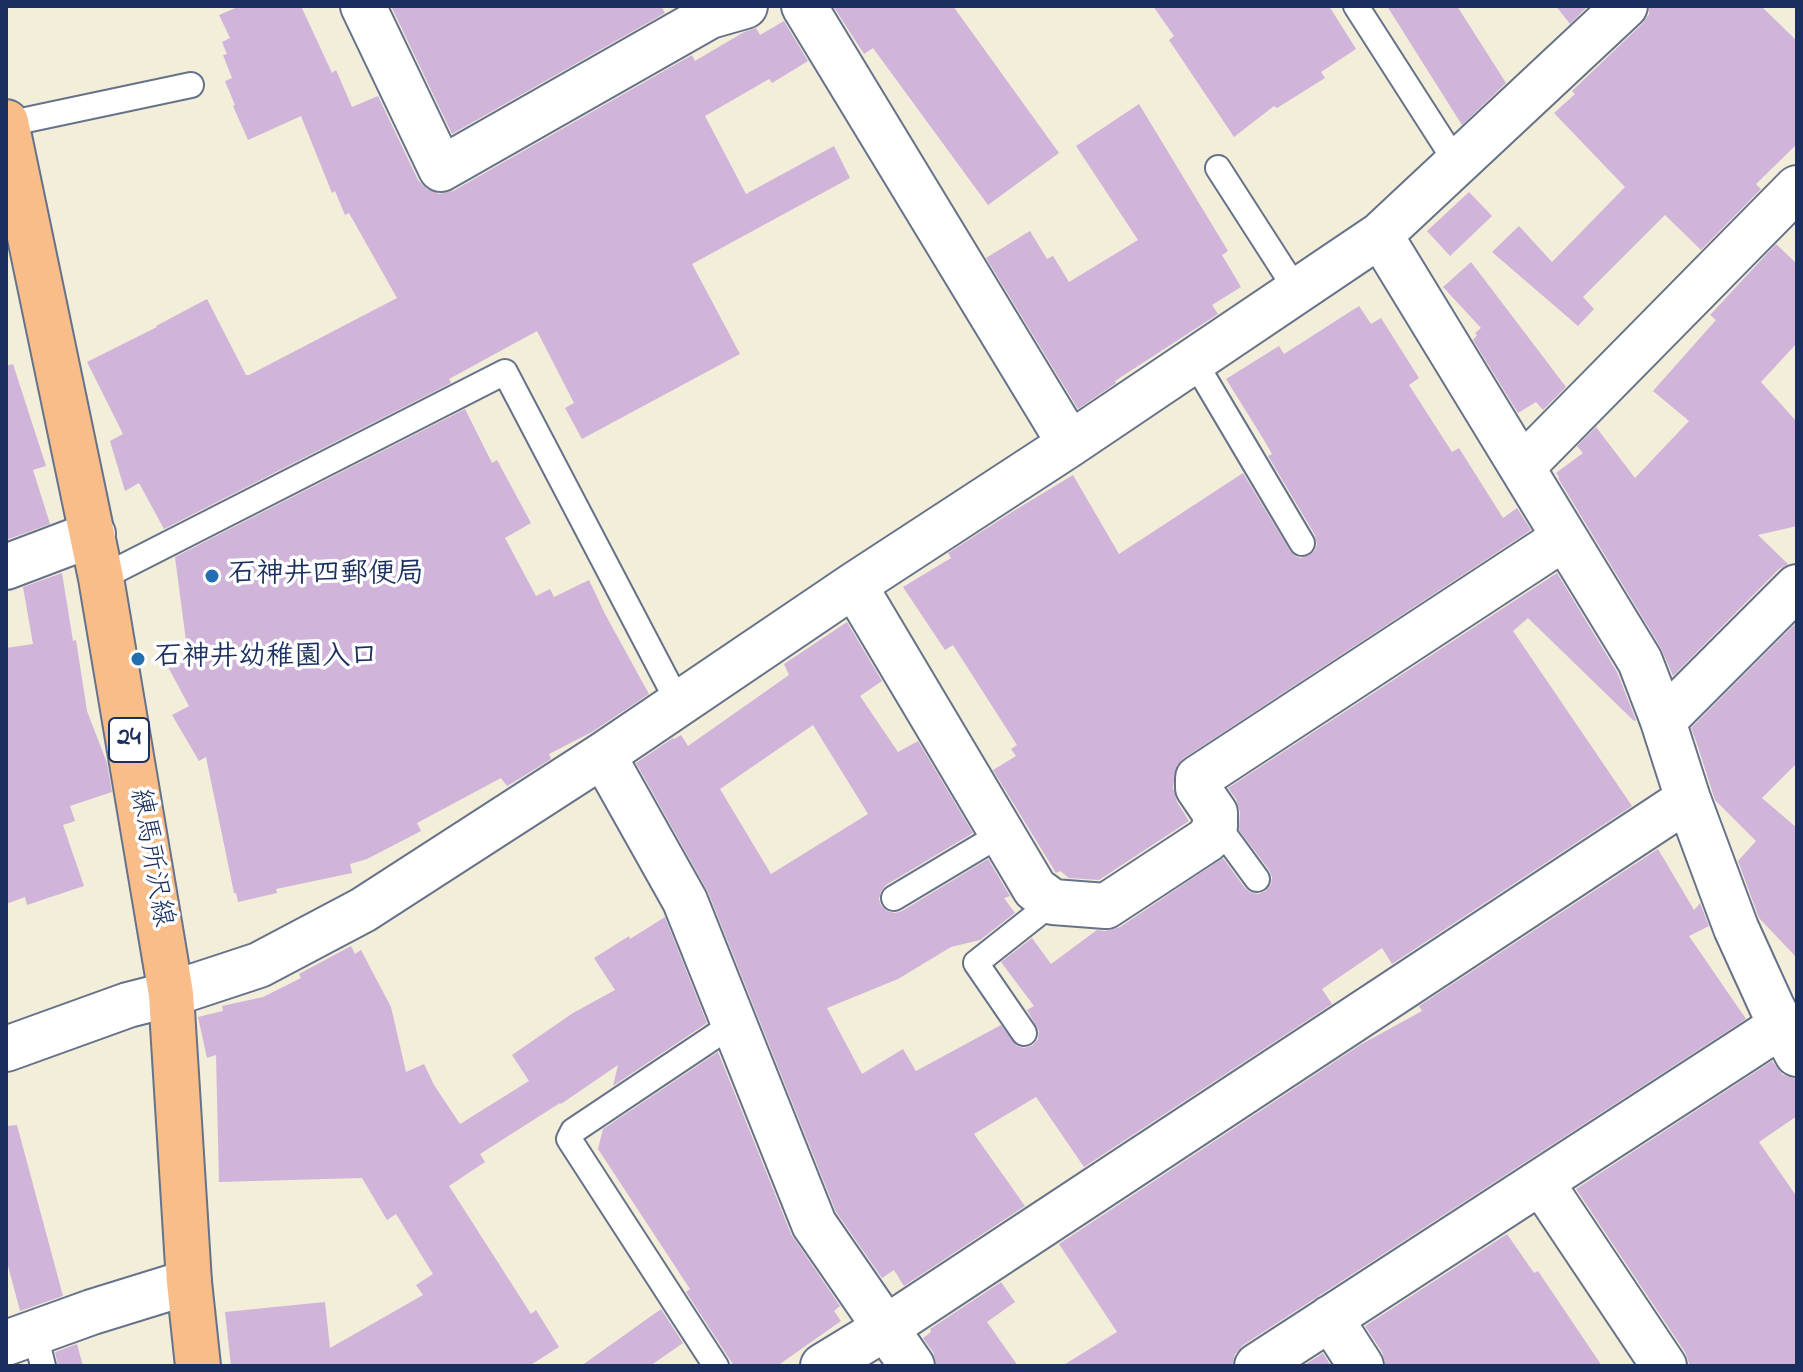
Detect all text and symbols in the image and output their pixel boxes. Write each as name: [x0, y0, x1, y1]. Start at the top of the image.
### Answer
place label: 石神井四郵便局: [228, 559, 424, 593]
marker: 石神井四郵便局: [203, 567, 221, 585]
place label: 石神井幼稚園入口: [154, 642, 378, 676]
marker: 石神井幼稚園入口: [129, 650, 147, 668]
road number: 24: [109, 718, 149, 762]
street label: 練馬所沢線: [120, 786, 178, 930]

